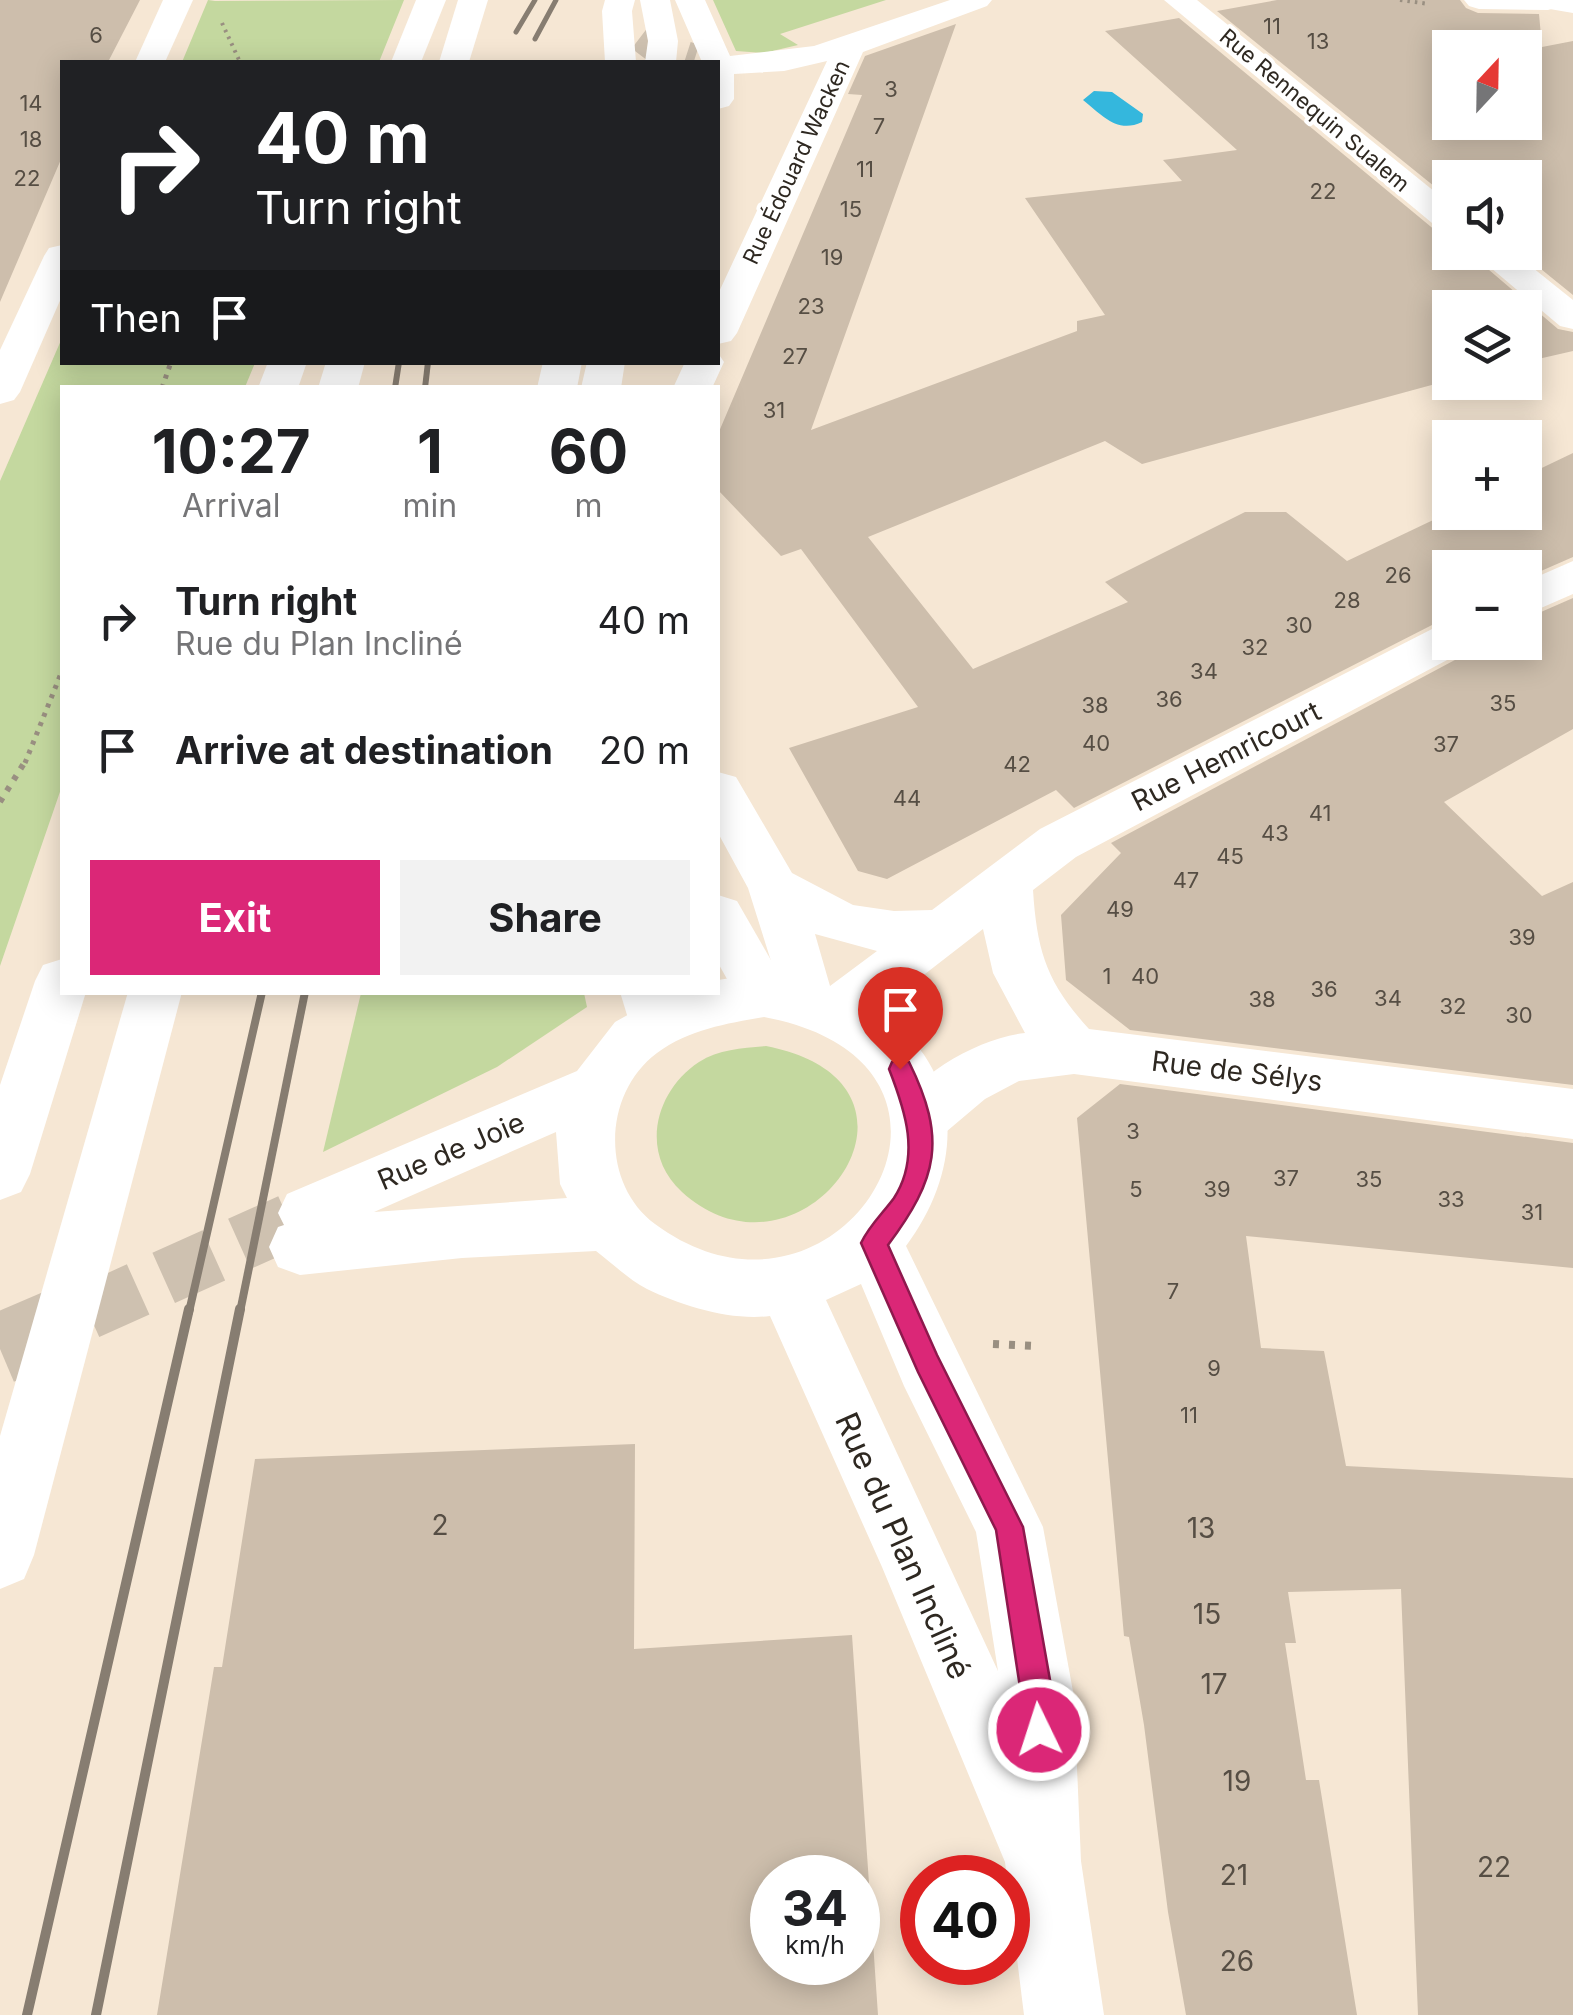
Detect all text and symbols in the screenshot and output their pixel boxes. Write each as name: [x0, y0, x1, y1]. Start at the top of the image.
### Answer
house number: 11: [1263, 13, 1281, 39]
house number: 6: [89, 22, 103, 48]
street label: Rue Rennequin Sualem: [1215, 23, 1415, 197]
house number: 13: [1307, 28, 1329, 54]
north arrow: [1432, 30, 1542, 140]
map controls: [1432, 30, 1542, 660]
street label: Rue Édouard Wacken: [737, 56, 855, 268]
house number: 3: [884, 76, 898, 102]
house number: 14: [19, 90, 43, 116]
text: 40 m: [255, 95, 430, 180]
icon: right: [90, 100, 220, 230]
house number: 7: [873, 113, 885, 139]
house number: 18: [20, 126, 42, 152]
house number: 11: [856, 156, 874, 182]
button: sound: [1432, 160, 1542, 270]
house number: 22: [14, 165, 40, 191]
house number: 22: [1310, 178, 1336, 204]
text: Turn right: [255, 180, 462, 235]
house number: 15: [840, 196, 862, 222]
house number: 19: [821, 244, 843, 270]
icon: arrive: [202, 290, 257, 345]
button: layers: [1432, 290, 1542, 400]
house number: 23: [797, 293, 825, 319]
text: Then: [90, 295, 182, 341]
house number: 27: [782, 343, 808, 369]
house number: 31: [763, 397, 785, 423]
text: 10:27: [152, 415, 311, 487]
text: 1: [417, 415, 443, 487]
text: 60: [549, 415, 628, 487]
button: +: [1432, 420, 1542, 530]
text: Arrival: [182, 486, 280, 525]
text: min: [402, 486, 457, 525]
text: m: [575, 486, 603, 525]
button: −: [1432, 550, 1542, 660]
house number: 26: [1384, 562, 1412, 588]
text: Turn right: [175, 578, 357, 624]
house number: 28: [1333, 587, 1361, 613]
icon: right: [90, 593, 145, 648]
text: 40 m: [598, 597, 690, 643]
house number: 30: [1285, 612, 1313, 638]
text: Rue du Plan Incliné: [175, 624, 463, 663]
house number: 32: [1241, 634, 1269, 660]
house number: 34: [1190, 658, 1218, 684]
house number: 36: [1155, 686, 1183, 712]
house number: 35: [1490, 690, 1516, 716]
house number: 38: [1081, 692, 1109, 718]
street label: Rue Hemricourt: [1126, 694, 1326, 818]
icon: arrive: [90, 723, 145, 778]
text: Arrive at destination: [175, 727, 553, 773]
text: 20 m: [599, 727, 690, 773]
house number: 40: [1082, 730, 1110, 756]
house number: 37: [1433, 731, 1459, 757]
house number: 42: [1003, 751, 1031, 777]
house number: 44: [893, 785, 921, 811]
house number: 41: [1309, 800, 1331, 826]
house number: 43: [1261, 820, 1289, 846]
house number: 45: [1216, 843, 1244, 869]
button: Exit: [90, 860, 380, 975]
button: Share: [400, 860, 690, 975]
house number: 47: [1173, 867, 1199, 893]
house number: 49: [1106, 896, 1134, 922]
house number: 39: [1508, 924, 1536, 950]
house number: 1: [1103, 963, 1111, 989]
house number: 40: [1131, 963, 1159, 989]
pin: [858, 967, 943, 1070]
house number: 36: [1310, 976, 1338, 1002]
icon: arrive: [873, 982, 928, 1037]
house number: 34: [1374, 985, 1402, 1011]
house number: 38: [1248, 986, 1276, 1012]
house number: 32: [1439, 993, 1467, 1019]
house number: 30: [1505, 1002, 1533, 1028]
street label: Rue de Sélys: [1150, 1044, 1324, 1098]
street label: Rue de Joie: [373, 1105, 529, 1197]
house number: 3: [1126, 1118, 1140, 1144]
house number: 37: [1273, 1165, 1299, 1191]
house number: 35: [1356, 1166, 1382, 1192]
house number: 5: [1129, 1176, 1143, 1202]
house number: 39: [1203, 1176, 1231, 1202]
house number: 33: [1437, 1186, 1465, 1212]
house number: 31: [1521, 1199, 1543, 1225]
house number: 7: [1167, 1278, 1179, 1304]
house number: 9: [1207, 1355, 1221, 1381]
house number: 11: [1180, 1402, 1198, 1428]
street label: Rue du Plan Incliné: [827, 1407, 980, 1685]
house number: 2: [431, 1508, 449, 1542]
house number: 13: [1187, 1511, 1215, 1545]
house number: 15: [1193, 1597, 1221, 1631]
house number: 17: [1200, 1667, 1228, 1701]
position arrow: [987, 1678, 1091, 1782]
house number: 19: [1223, 1764, 1251, 1798]
house number: 22: [1477, 1850, 1511, 1884]
speed limit sign: 40: [900, 1855, 1030, 1985]
house number: 21: [1220, 1858, 1248, 1892]
text: 34: [782, 1878, 848, 1938]
text: km/h: [785, 1930, 845, 1960]
house number: 26: [1220, 1944, 1254, 1978]

